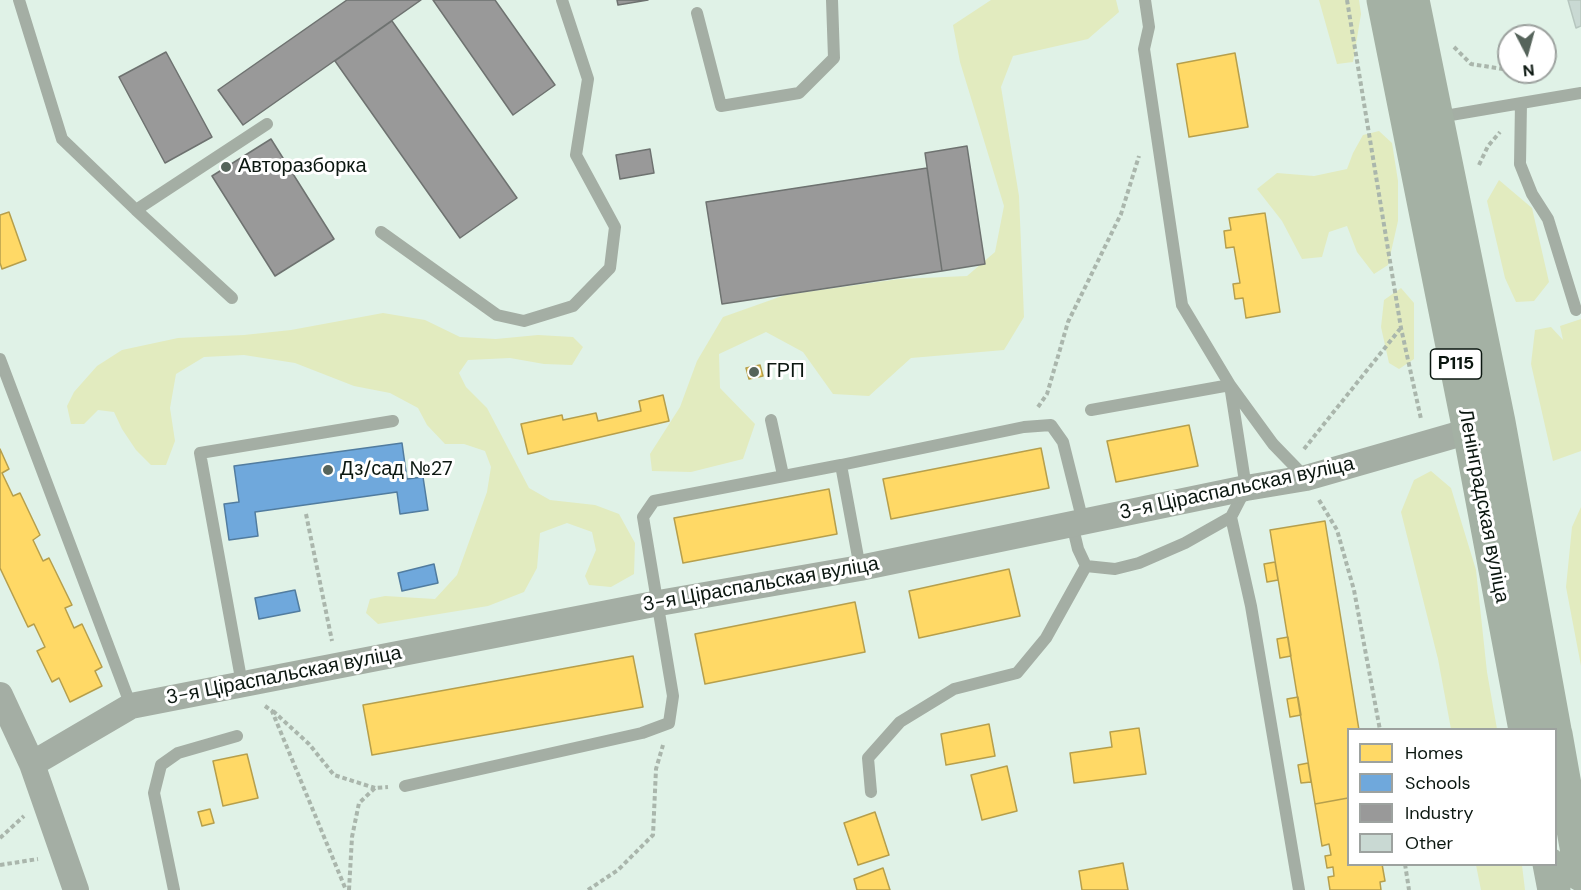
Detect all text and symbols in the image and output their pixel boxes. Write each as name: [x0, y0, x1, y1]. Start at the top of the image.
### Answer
north arrow: [1497, 24, 1557, 84]
text: N: [1522, 59, 1536, 81]
place label: Авторазборка: [238, 155, 367, 179]
marker: Авторазборка: [219, 160, 233, 174]
road number: Р115: [1430, 349, 1482, 379]
place label: ГРП: [766, 360, 805, 384]
marker: ГРП: [747, 365, 761, 379]
street label: Ленінградская вуліца: [1452, 407, 1514, 605]
street label: 3-я Ціраспальская вуліца: [1118, 452, 1356, 526]
place label: Дз/сад №27: [340, 458, 453, 482]
marker: Дз/сад №27: [321, 463, 335, 477]
street label: 3-я Ціраспальская вуліца: [641, 552, 881, 618]
street label: 3-я Ціраспальская вуліца: [164, 641, 404, 711]
legend: [1347, 728, 1557, 866]
text: Homes: [1405, 741, 1463, 765]
text: Schools: [1405, 771, 1470, 795]
text: Industry: [1405, 801, 1474, 825]
text: Other: [1405, 831, 1453, 855]

